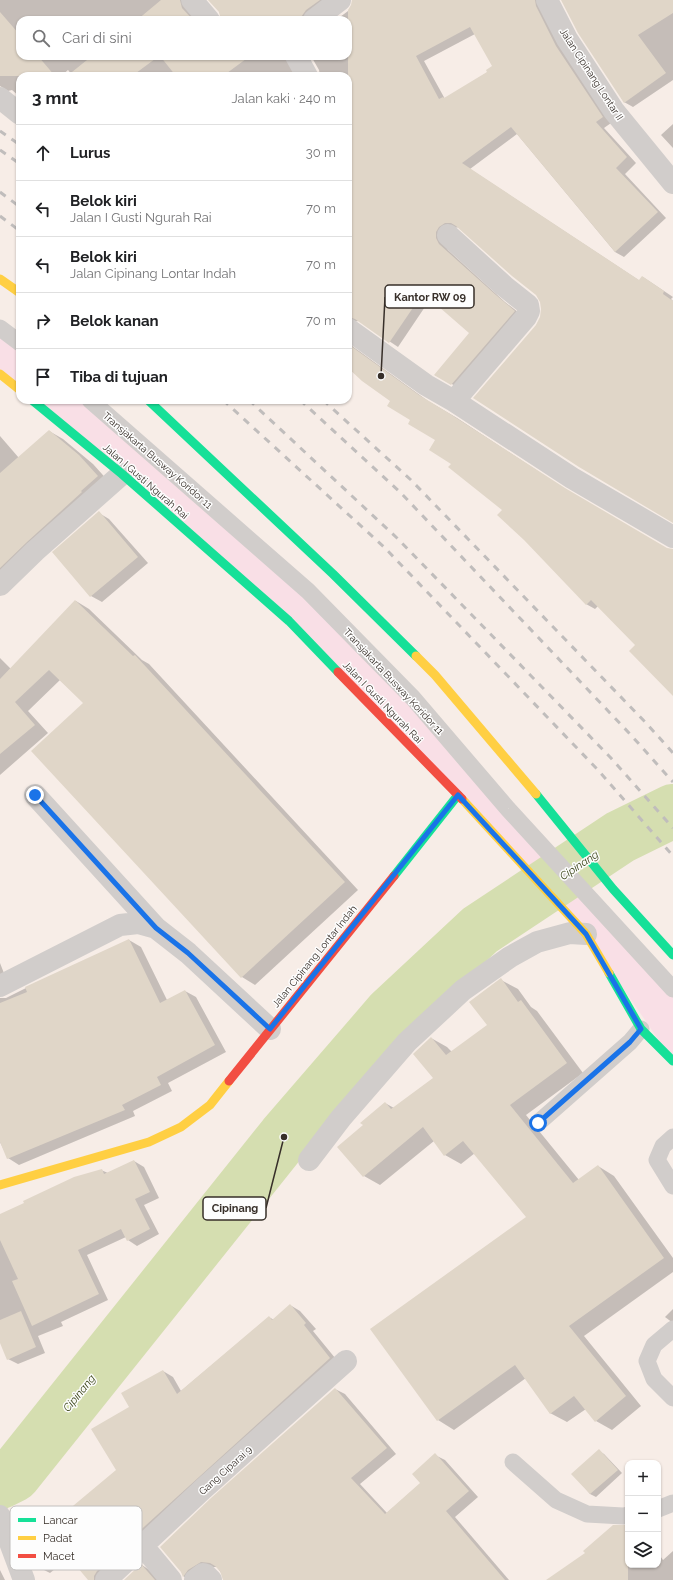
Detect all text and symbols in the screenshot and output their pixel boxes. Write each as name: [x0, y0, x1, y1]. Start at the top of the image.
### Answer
search box: [16, 16, 352, 60]
street label: Jalan Cipinang Lontar II: [558, 26, 625, 122]
icon: search: [30, 27, 52, 49]
text: Cari di sini: [62, 29, 132, 47]
text: 3 mnt: [32, 88, 78, 108]
text: Jalan kaki · 240 m: [231, 91, 336, 106]
icon: ahead: [32, 142, 54, 164]
text: Lurus: [70, 144, 111, 162]
text: 30 m: [306, 145, 336, 160]
text: Belok kiri: [70, 192, 137, 210]
icon: left: [32, 198, 54, 220]
text: 70 m: [306, 201, 336, 216]
text: Jalan I Gusti Ngurah Rai: [70, 210, 212, 225]
text: Belok kiri: [70, 248, 137, 266]
icon: left: [32, 254, 54, 276]
text: 70 m: [306, 257, 336, 272]
text: Jalan Cipinang Lontar Indah: [70, 266, 236, 281]
callout: Kantor RW 09: [385, 285, 474, 308]
text: Kantor RW 09: [394, 291, 466, 304]
icon: right: [32, 310, 54, 332]
text: Belok kanan: [70, 312, 159, 330]
text: 70 m: [306, 313, 336, 328]
icon: arrive: [32, 366, 54, 388]
text: Tiba di tujuan: [70, 368, 168, 386]
street label: Transjakarta Busway Koridor 11: [101, 410, 215, 511]
street label: Jalan I Gusti Ngurah Rai: [101, 441, 190, 521]
street label: Transjakarta Busway Koridor 11: [342, 626, 446, 737]
street label: Jalan I Gusti Ngurah Rai: [341, 659, 424, 745]
route end: [26, 786, 44, 804]
water label: Cipinang: [557, 848, 601, 883]
street label: Jalan Cipinang Lontar Indah: [270, 903, 359, 1009]
route start: [529, 1114, 547, 1132]
callout: Cipinang: [203, 1197, 266, 1220]
text: Cipinang: [212, 1202, 258, 1215]
water label: Cipinang: [61, 1372, 99, 1414]
street label: Gang Ciparai 9: [197, 1444, 254, 1497]
map controls: [625, 1460, 661, 1568]
button: +: [625, 1460, 661, 1496]
button: −: [625, 1496, 661, 1532]
legend: [10, 1506, 142, 1570]
text: Lancar: [43, 1514, 78, 1527]
text: Padat: [43, 1532, 73, 1545]
button: layers: [625, 1532, 661, 1568]
text: Macet: [43, 1550, 75, 1563]

